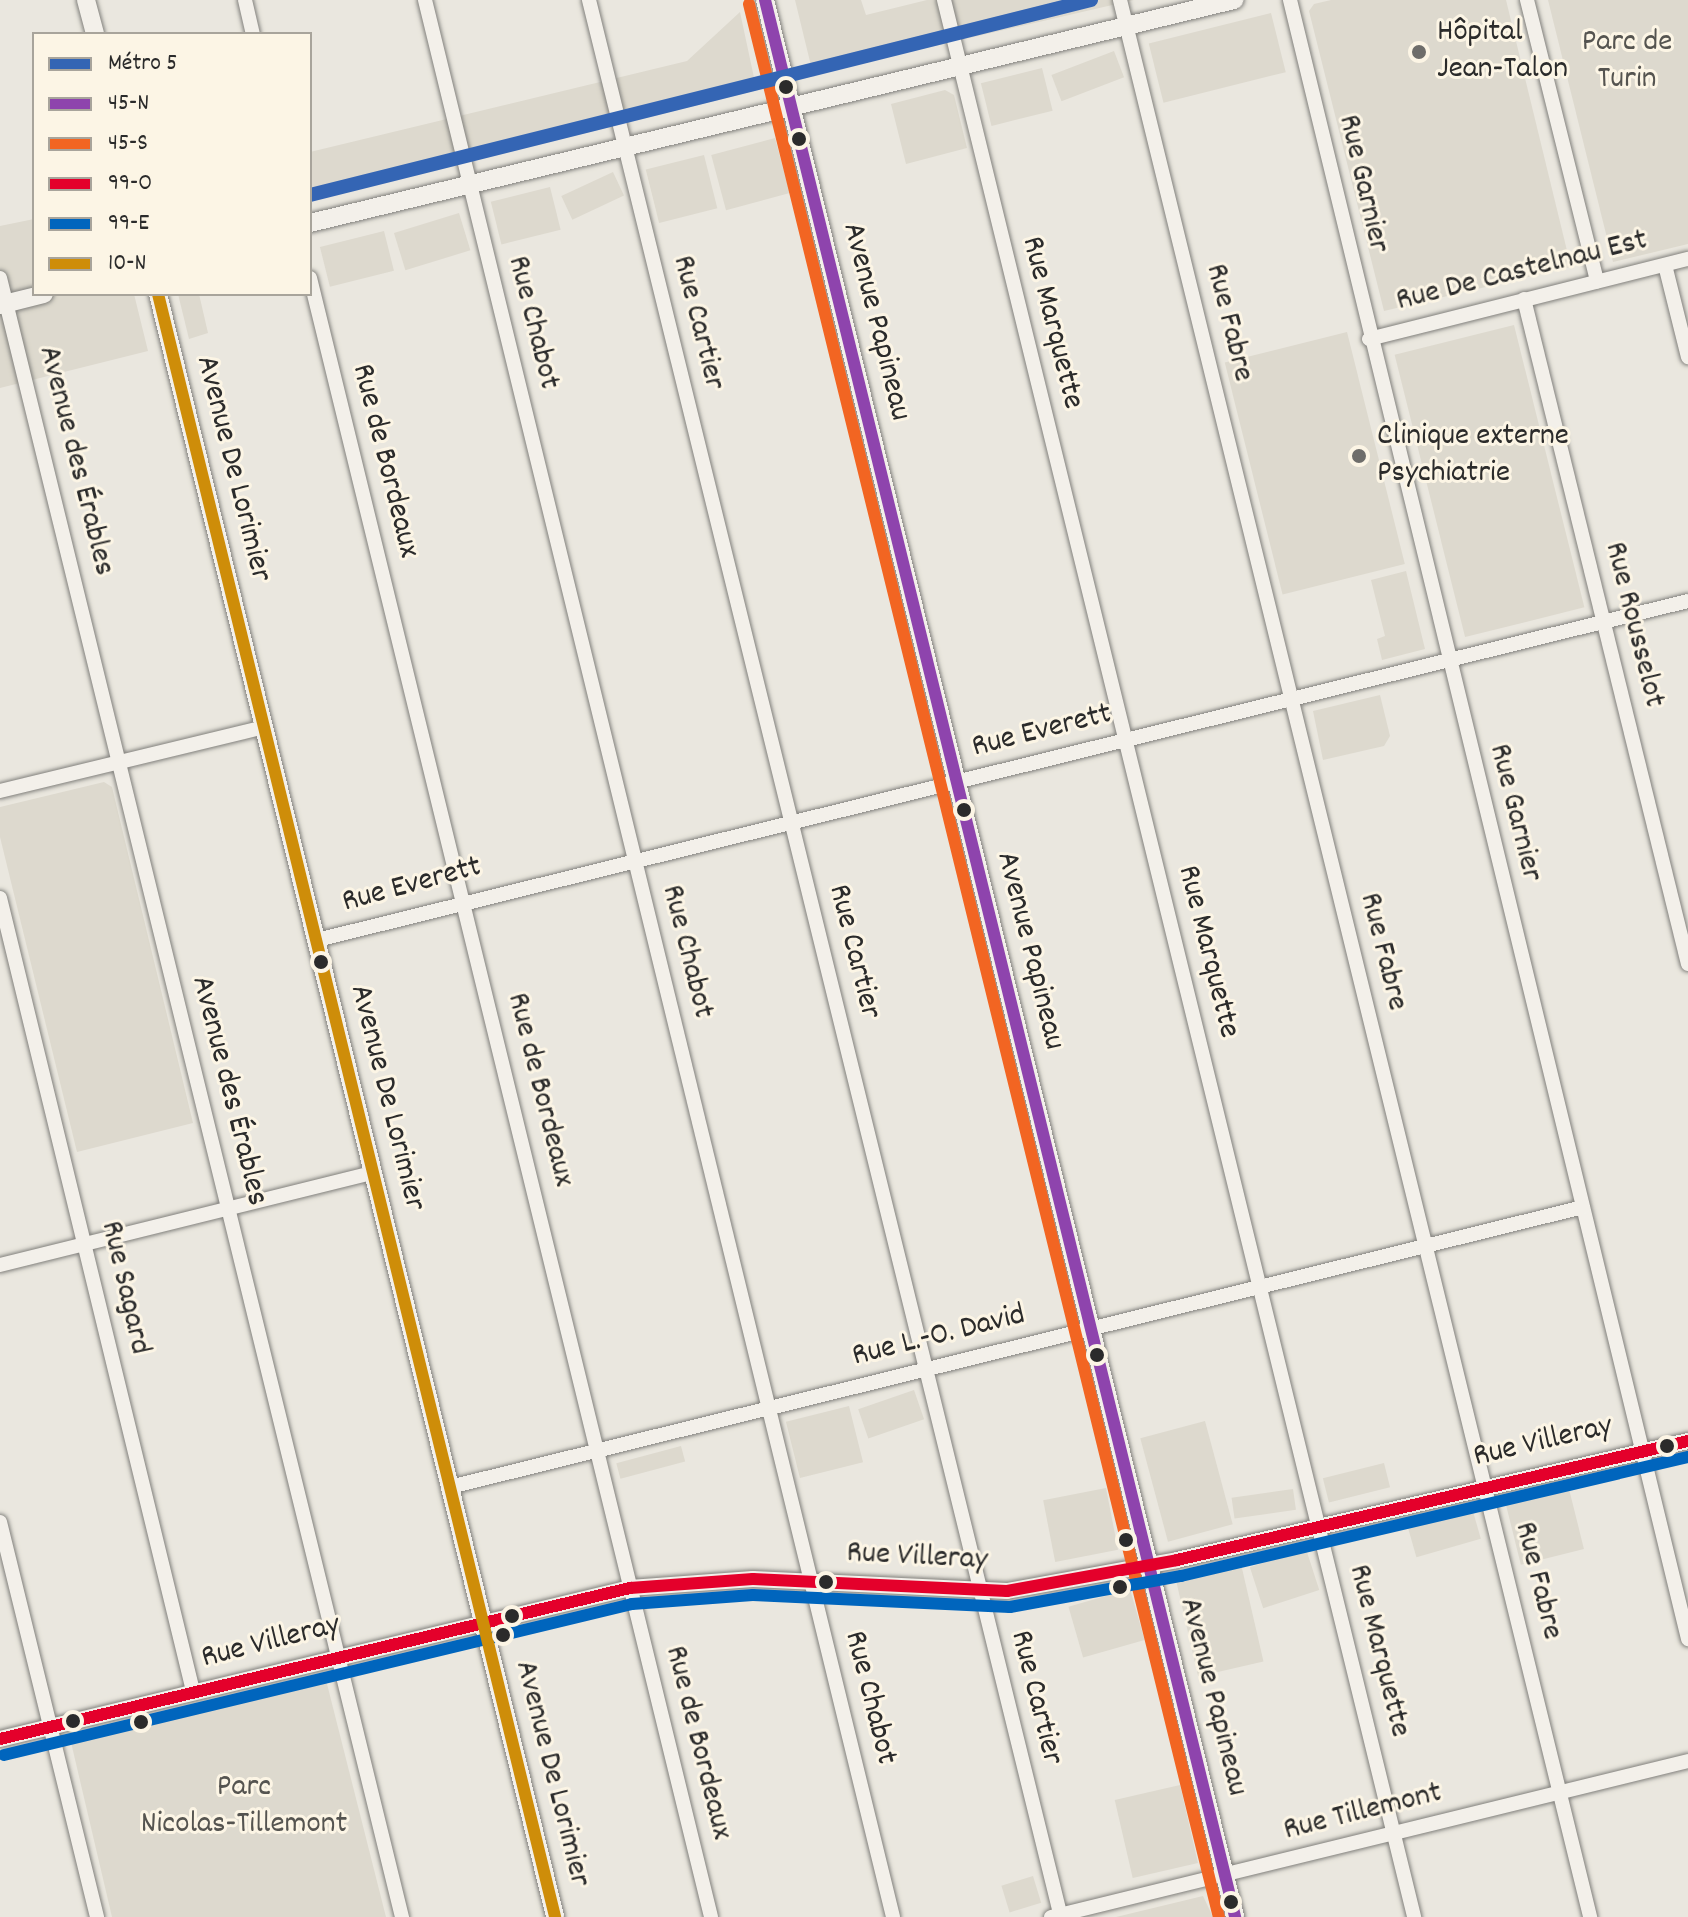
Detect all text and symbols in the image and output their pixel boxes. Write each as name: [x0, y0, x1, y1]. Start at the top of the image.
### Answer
place label: Hôpital Jean-Talon: [1437, 15, 1568, 90]
park label: Parc de Turin: [1582, 25, 1672, 100]
legend: [32, 32, 312, 296]
marker: Hôpital Jean-Talon: [1408, 41, 1430, 63]
text: Métro 5: [108, 47, 177, 81]
unlabelled marker: [778, 79, 794, 95]
text: 45-N: [108, 87, 149, 121]
street label: Rue Garnier: [1327, 111, 1397, 257]
text: 45-S: [108, 127, 148, 161]
unlabelled marker: [791, 131, 807, 147]
text: 99-O: [108, 167, 152, 201]
text: 99-E: [108, 207, 149, 241]
street label: Avenue Papineau: [832, 219, 918, 425]
street label: Rue De Castelnau Est: [1393, 222, 1651, 322]
street label: Rue Marquette: [1011, 233, 1091, 413]
text: 10-N: [108, 247, 146, 281]
street label: Rue Chabot: [497, 252, 567, 394]
street label: Rue Cartier: [662, 252, 732, 394]
street label: Rue Fabre: [1195, 260, 1261, 386]
street label: Avenue des Érables: [28, 342, 122, 580]
street label: Avenue De Lorimier: [185, 352, 279, 586]
street label: Rue de Bordeaux: [341, 360, 427, 562]
place label: Clinique externe Psychiatrie: [1377, 419, 1569, 494]
marker: Clinique externe Psychiatrie: [1348, 445, 1370, 467]
street label: Rue Rousselot: [1594, 538, 1672, 712]
street label: Rue Everett: [968, 696, 1116, 768]
street label: Rue Garnier: [1478, 740, 1550, 886]
unlabelled marker: [956, 802, 972, 818]
street label: Avenue Papineau: [986, 848, 1072, 1054]
street label: Rue Everett: [338, 849, 486, 923]
street label: Rue Marquette: [1167, 862, 1247, 1042]
street label: Rue Chabot: [651, 881, 721, 1023]
street label: Rue Cartier: [818, 881, 888, 1023]
street label: Rue Fabre: [1349, 889, 1415, 1015]
unlabelled marker: [313, 954, 329, 970]
street label: Avenue des Érables: [181, 972, 275, 1210]
street label: Avenue De Lorimier: [339, 981, 433, 1215]
street label: Rue de Bordeaux: [496, 989, 582, 1191]
street label: Rue Sagard: [90, 1218, 158, 1358]
street label: Rue L.-O. David: [849, 1297, 1029, 1377]
unlabelled marker: [1089, 1347, 1105, 1363]
street label: Rue Villeray: [1470, 1408, 1616, 1478]
unlabelled marker: [1659, 1438, 1675, 1454]
street label: Rue Fabre: [1504, 1518, 1570, 1644]
unlabelled marker: [1118, 1532, 1134, 1548]
street label: Rue Villeray: [845, 1535, 989, 1581]
street label: Rue Marquette: [1338, 1561, 1418, 1741]
unlabelled marker: [818, 1574, 834, 1590]
unlabelled marker: [1112, 1579, 1128, 1595]
street label: Avenue Papineau: [1169, 1594, 1255, 1800]
street label: Rue Villeray: [198, 1607, 344, 1679]
unlabelled marker: [504, 1608, 520, 1624]
unlabelled marker: [495, 1627, 511, 1643]
street label: Rue Chabot: [834, 1627, 904, 1769]
street label: Rue Cartier: [1000, 1627, 1070, 1769]
street label: Rue de Bordeaux: [654, 1642, 740, 1844]
street label: Avenue De Lorimier: [504, 1657, 598, 1891]
unlabelled marker: [65, 1713, 81, 1729]
unlabelled marker: [133, 1714, 149, 1730]
park label: Parc Nicolas-Tillemont: [141, 1770, 347, 1845]
street label: Rue Tillemont: [1280, 1775, 1446, 1851]
unlabelled marker: [1223, 1894, 1239, 1910]

